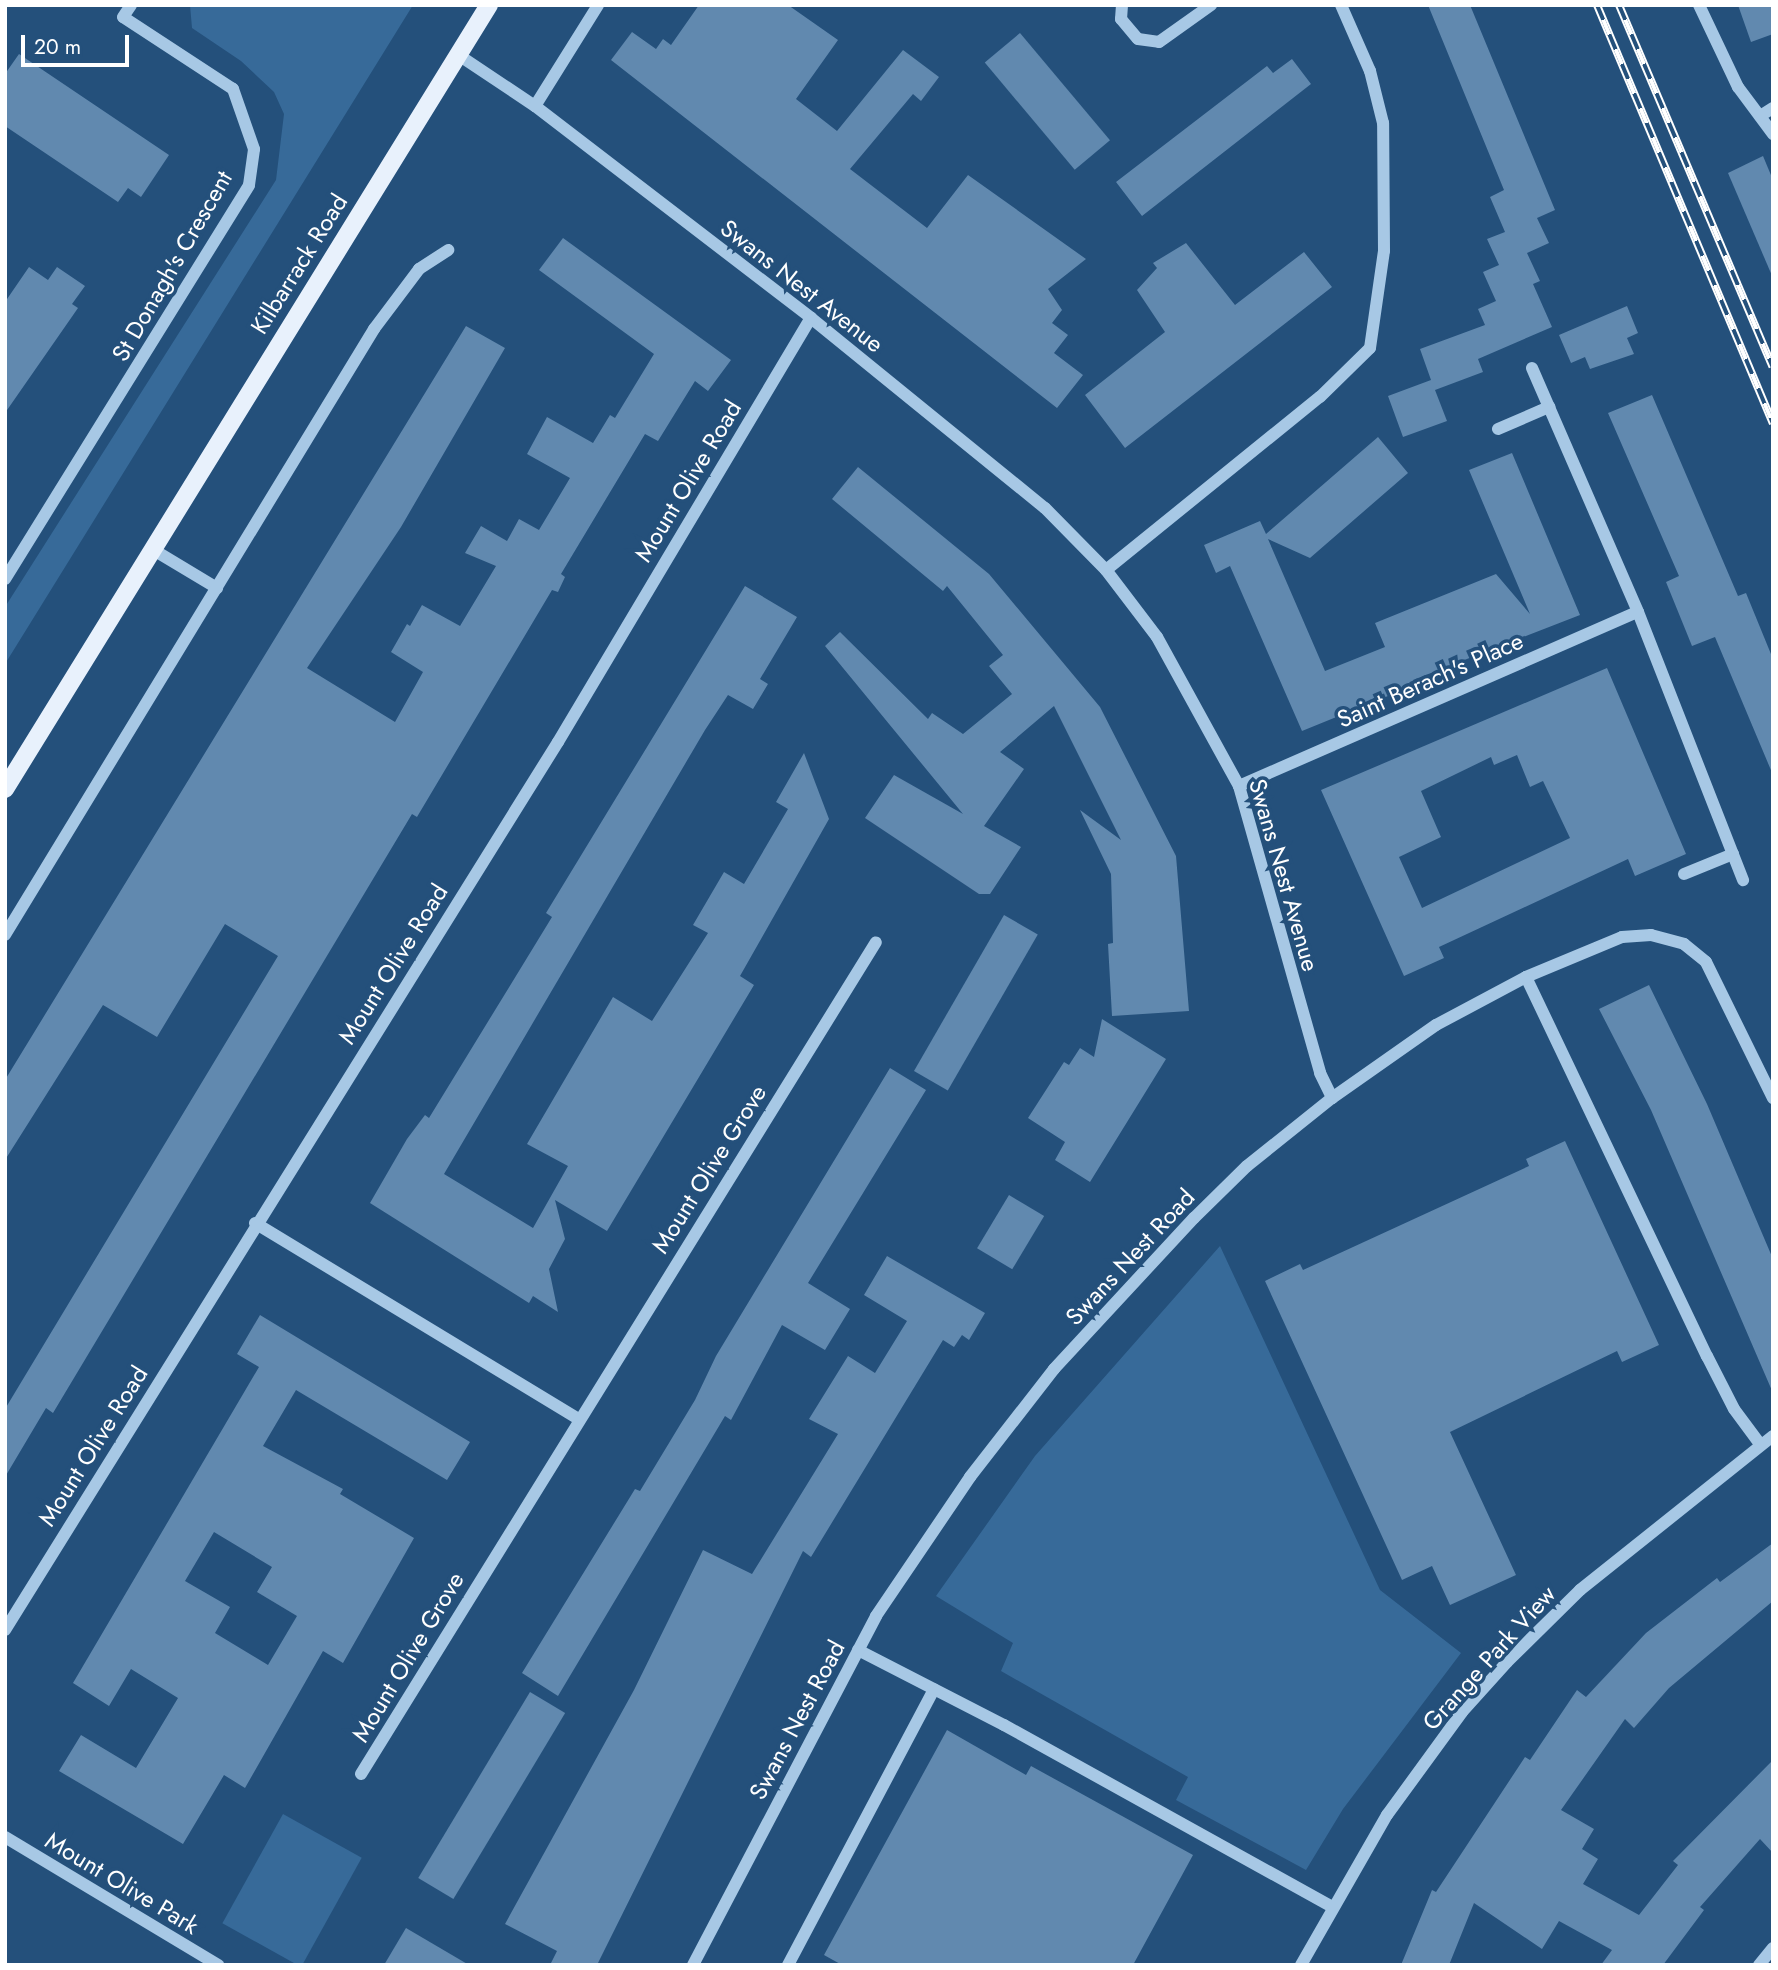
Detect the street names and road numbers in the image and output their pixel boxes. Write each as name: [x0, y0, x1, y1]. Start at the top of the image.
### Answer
street label: St Donagh's Crescent: [106, 166, 238, 366]
street label: Kilbarrack Road: [245, 189, 353, 339]
street label: Swans Nest Avenue: [715, 213, 889, 359]
street label: Mount Olive Road: [629, 395, 747, 567]
street label: Saint Berach's Place: [1332, 626, 1528, 734]
street label: Swans Nest Avenue: [1243, 775, 1325, 975]
street label: Mount Olive Road: [332, 879, 454, 1049]
street label: Mount Olive Grove: [646, 1080, 772, 1258]
street label: Swans Nest Road: [1060, 1183, 1200, 1331]
street label: Mount Olive Road: [32, 1361, 154, 1531]
street label: Mount Olive Grove: [346, 1567, 470, 1747]
street label: Grange Park View: [1417, 1580, 1561, 1736]
street label: Swans Nest Road: [743, 1636, 851, 1804]
street label: Mount Olive Park: [40, 1826, 204, 1940]

